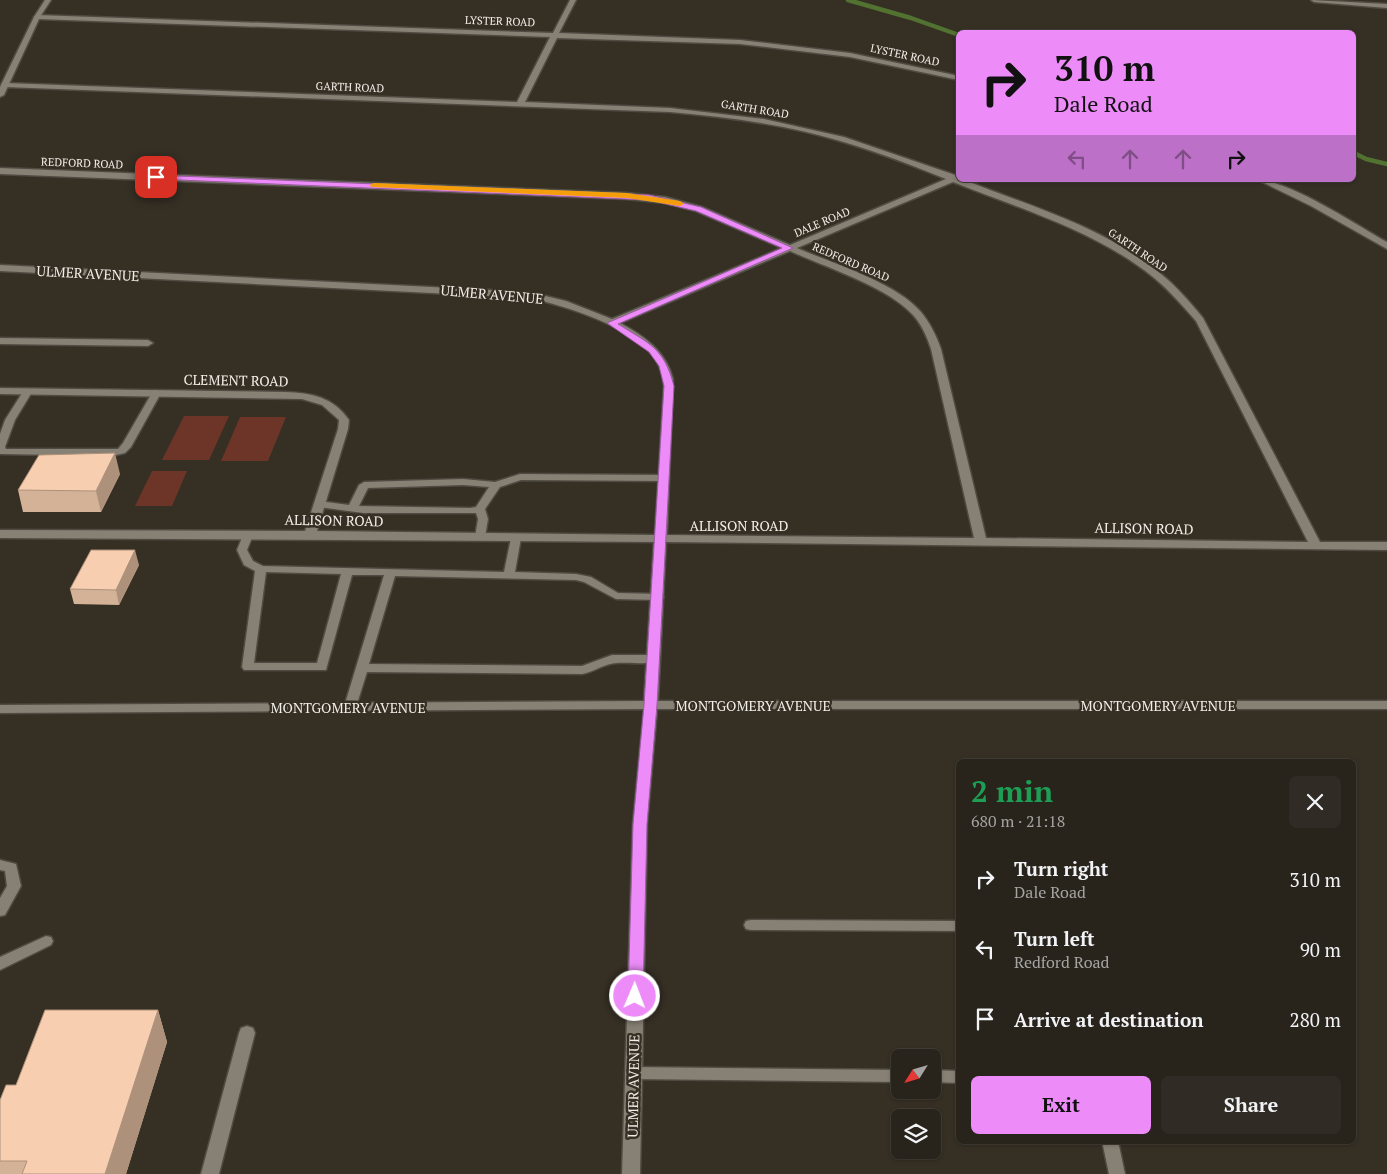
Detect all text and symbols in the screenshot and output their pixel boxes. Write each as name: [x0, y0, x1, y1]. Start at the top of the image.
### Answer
street label: LYSTER ROAD: [465, 13, 536, 29]
street label: LYSTER ROAD: [869, 41, 941, 69]
text: 310 m: [1054, 45, 1155, 91]
icon: right: [971, 50, 1036, 115]
street label: GARTH ROAD: [315, 79, 385, 95]
text: Dale Road: [1054, 89, 1153, 118]
street label: GARTH ROAD: [720, 97, 790, 121]
icon: left: [1063, 145, 1091, 173]
icon: ahead: [1116, 145, 1144, 173]
icon: ahead: [1169, 145, 1197, 173]
icon: right: [1222, 145, 1250, 173]
street label: REDFORD ROAD: [41, 155, 124, 171]
pin: [135, 156, 177, 198]
icon: arrive: [142, 163, 170, 191]
street label: DALE ROAD: [792, 204, 852, 240]
street label: GARTH ROAD: [1106, 225, 1171, 275]
street label: REDFORD ROAD: [810, 239, 892, 285]
street label: ULMER AVENUE: [36, 261, 140, 285]
street label: ULMER AVENUE: [440, 280, 544, 308]
street label: CLEMENT ROAD: [183, 370, 289, 390]
street label: ALLISON ROAD: [284, 510, 384, 530]
street label: ALLISON ROAD: [690, 516, 789, 535]
street label: ALLISON ROAD: [1094, 518, 1194, 538]
street label: MONTGOMERY AVENUE: [675, 696, 831, 715]
street label: MONTGOMERY AVENUE: [1080, 696, 1236, 715]
street label: MONTGOMERY AVENUE: [270, 698, 426, 717]
text: 2 min: [971, 771, 1053, 811]
button: close: [1289, 776, 1341, 828]
text: 680 m · 21:18: [971, 810, 1065, 832]
text: Turn right: [1014, 856, 1108, 881]
icon: right: [971, 865, 999, 893]
text: 310 m: [1290, 867, 1341, 892]
text: Dale Road: [1014, 881, 1086, 903]
text: Turn left: [1014, 926, 1095, 951]
icon: left: [971, 935, 999, 963]
text: 90 m: [1300, 937, 1341, 962]
text: Redford Road: [1014, 951, 1109, 973]
position arrow: [608, 969, 660, 1021]
icon: arrive: [971, 1005, 999, 1033]
text: Arrive at destination: [1014, 1007, 1203, 1032]
text: 280 m: [1290, 1007, 1341, 1032]
street label: ULMER AVENUE: [623, 1034, 643, 1138]
north arrow: [891, 1049, 941, 1099]
map controls: [891, 1049, 941, 1159]
button: Exit: [971, 1076, 1151, 1134]
button: Share: [1161, 1076, 1341, 1134]
button: layers: [891, 1109, 941, 1159]

